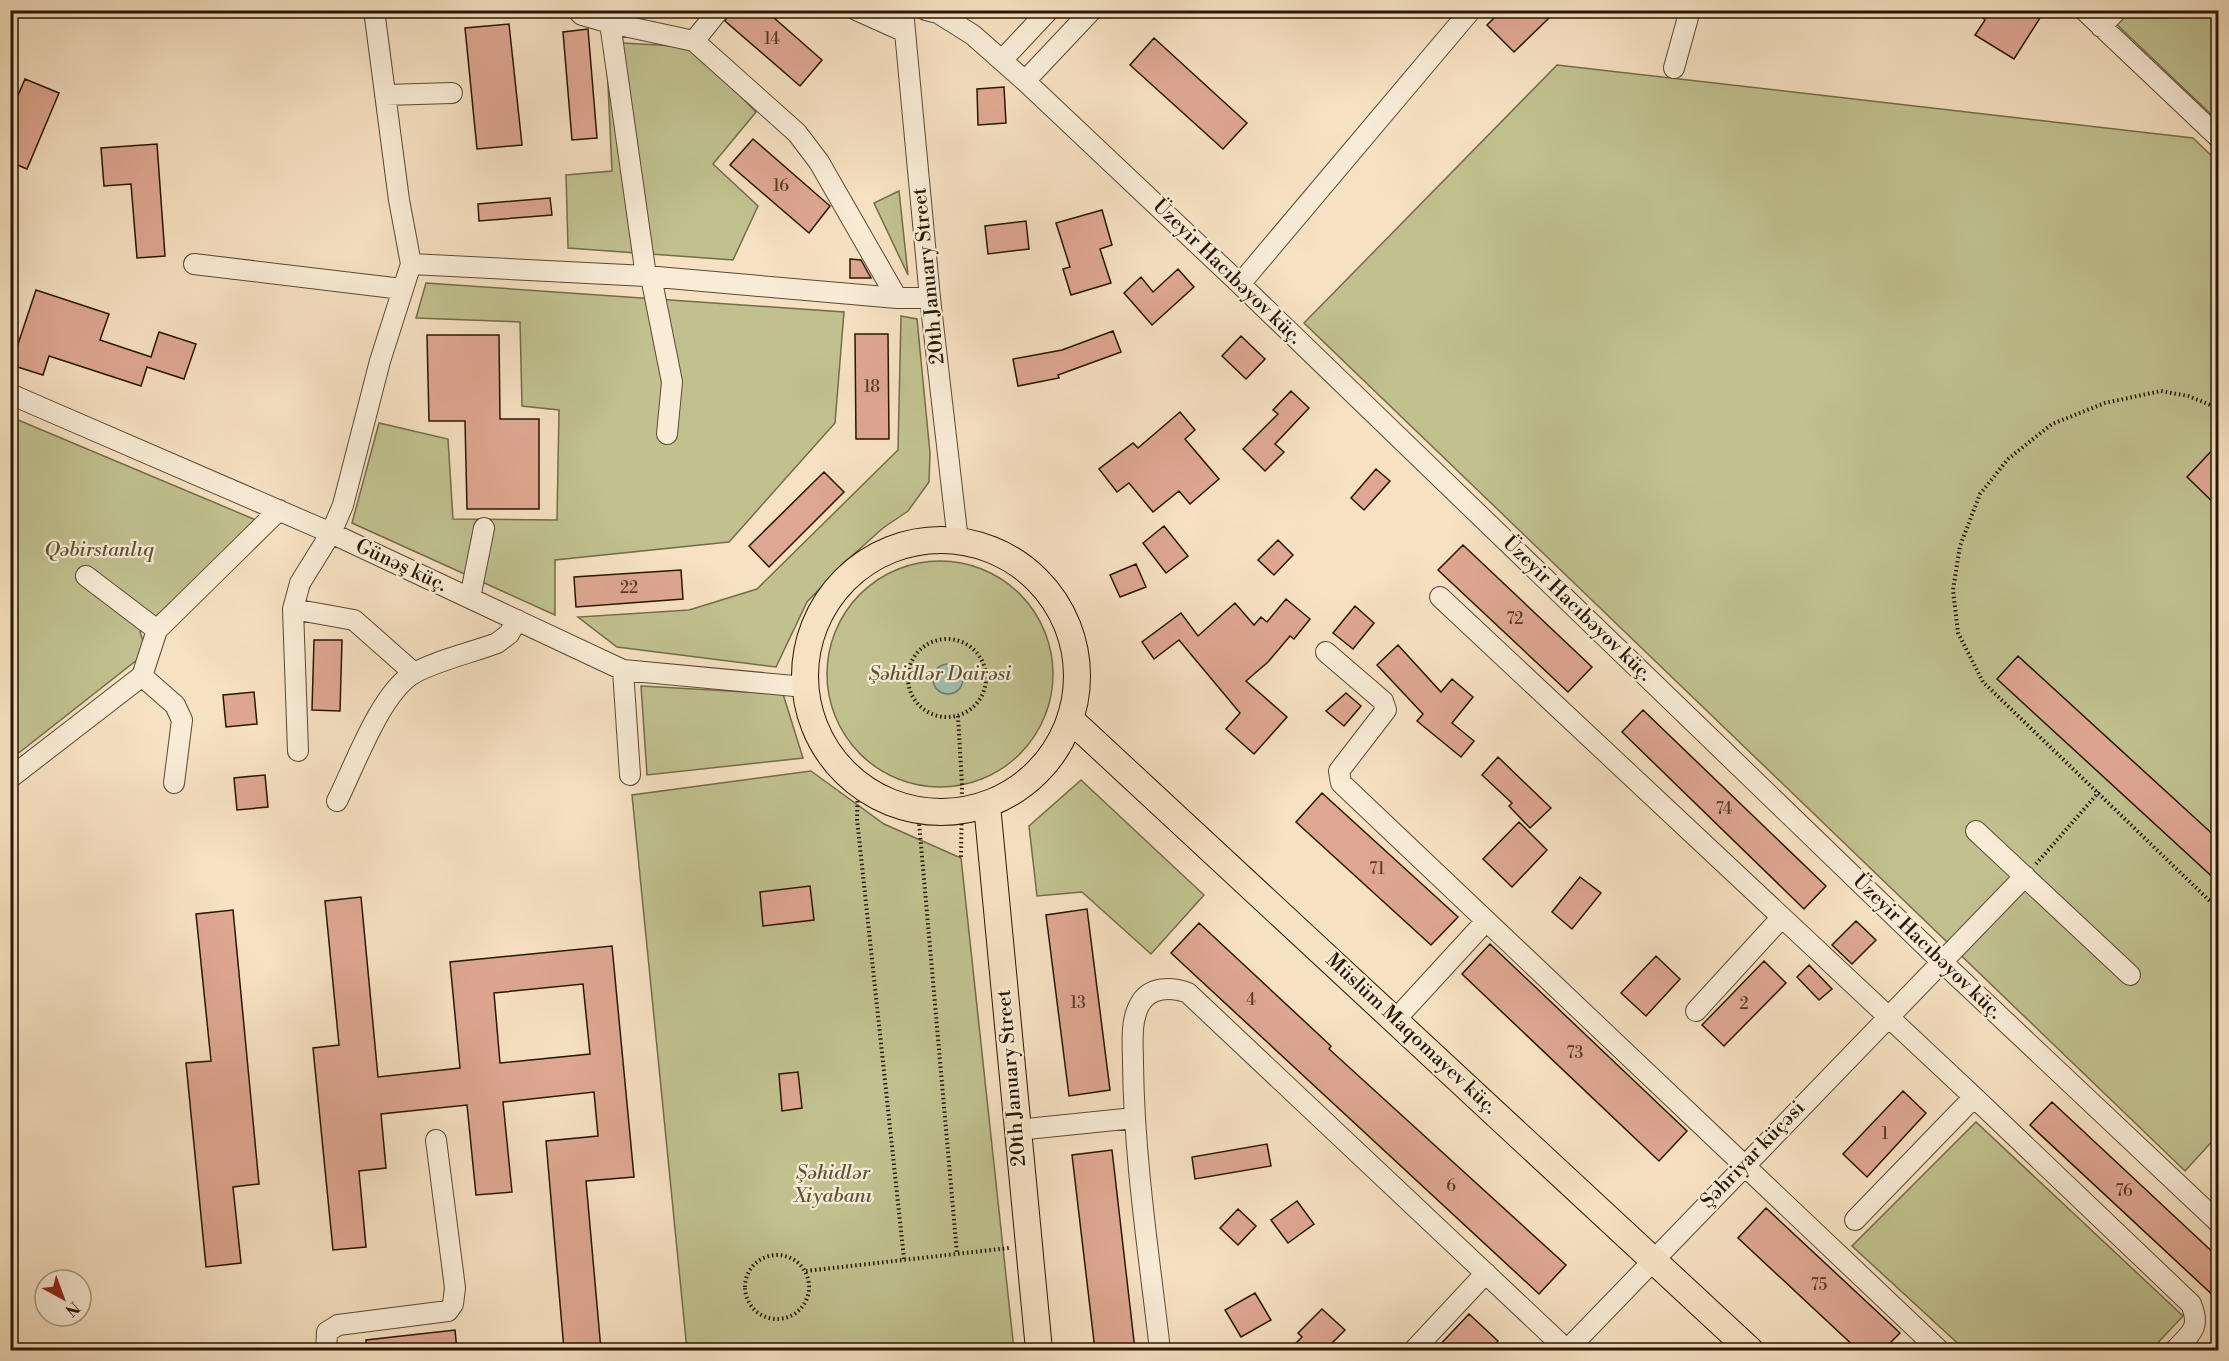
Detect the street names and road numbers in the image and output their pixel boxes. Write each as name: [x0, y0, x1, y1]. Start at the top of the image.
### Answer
street label: 20th January Street: [907, 186, 951, 366]
street label: Üzeyir Hacıbəyov küç.: [1147, 193, 1308, 350]
street label: Üzeyir Hacıbəyov küç.: [1497, 530, 1658, 687]
street label: Günəş küç.: [351, 534, 451, 598]
street label: Üzeyir Hacıbəyov küç.: [1847, 868, 2008, 1025]
street label: Müslüm Maqomayev küç.: [1320, 948, 1502, 1120]
street label: 20th January Street: [992, 988, 1032, 1168]
street label: Şəhriyar küçəsi: [1695, 1096, 1811, 1214]

